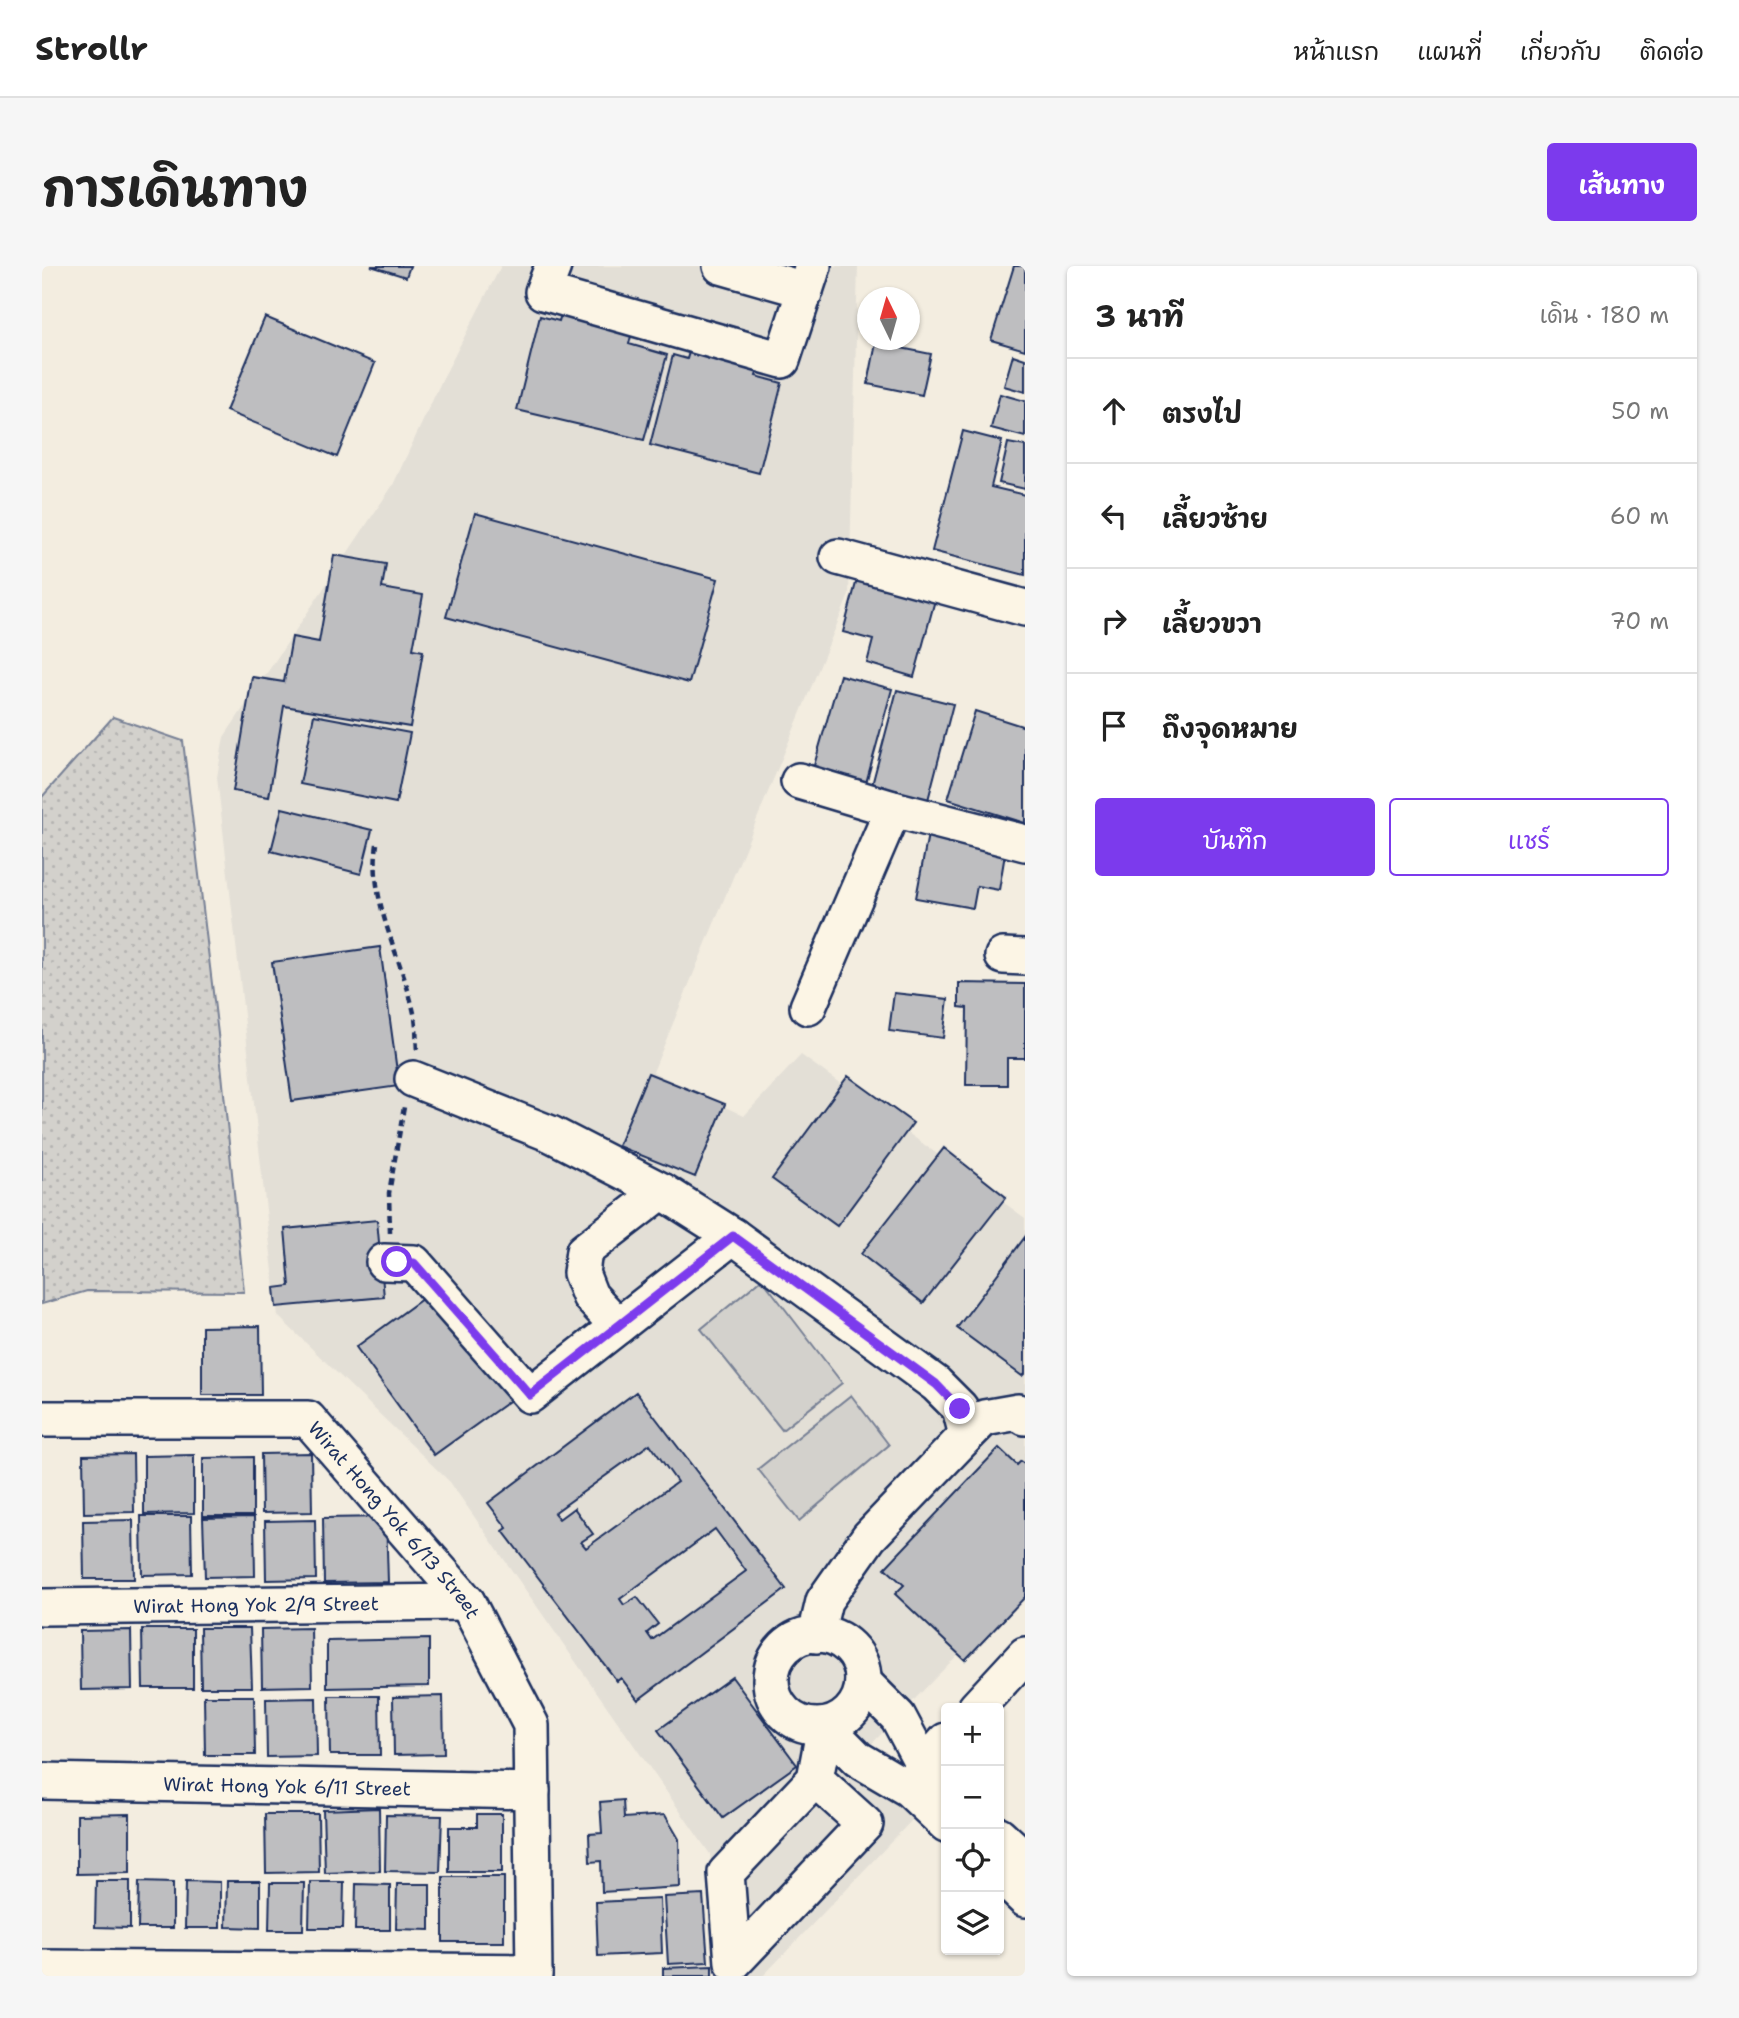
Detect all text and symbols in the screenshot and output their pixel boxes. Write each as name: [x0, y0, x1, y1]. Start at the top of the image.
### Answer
text: Strollr: [35, 26, 148, 71]
text: หน้าแรก: [1294, 36, 1379, 68]
text: แผนที่: [1417, 36, 1482, 68]
text: เกี่ยวกับ: [1520, 36, 1602, 68]
text: ติดต่อ: [1640, 36, 1704, 68]
button: เส้นทาง: [1547, 143, 1697, 221]
text: การเดินทาง: [42, 156, 308, 222]
north arrow: [857, 287, 920, 350]
text: 3 นาที: [1095, 296, 1184, 337]
text: เดิน · 180 m: [1540, 300, 1669, 330]
icon: ahead: [1095, 392, 1133, 430]
text: ตรงไป: [1162, 396, 1242, 431]
text: 50 m: [1611, 396, 1669, 426]
icon: left: [1095, 497, 1133, 535]
text: เลี้ยวซ้าย: [1162, 501, 1268, 536]
text: 60 m: [1610, 501, 1669, 531]
icon: right: [1095, 602, 1133, 640]
text: เลี้ยวขวา: [1162, 606, 1262, 641]
text: 70 m: [1610, 606, 1669, 636]
icon: arrive: [1095, 707, 1133, 745]
text: ถึงจุดหมาย: [1162, 711, 1298, 746]
button: บันทึก: [1095, 798, 1375, 876]
button: แชร์: [1389, 798, 1669, 876]
route start: [381, 1246, 412, 1277]
route end: [944, 1393, 975, 1424]
street label: Wirat Hong Yok 6/13 Street: [302, 1416, 486, 1623]
street label: Wirat Hong Yok 2/9 Street: [133, 1591, 379, 1619]
map controls: [941, 1703, 1004, 1955]
button: +: [941, 1703, 1004, 1766]
button: −: [941, 1766, 1004, 1829]
street label: Wirat Hong Yok 6/11 Street: [163, 1771, 411, 1802]
button: locate: [941, 1829, 1004, 1892]
button: layers: [941, 1892, 1004, 1955]

